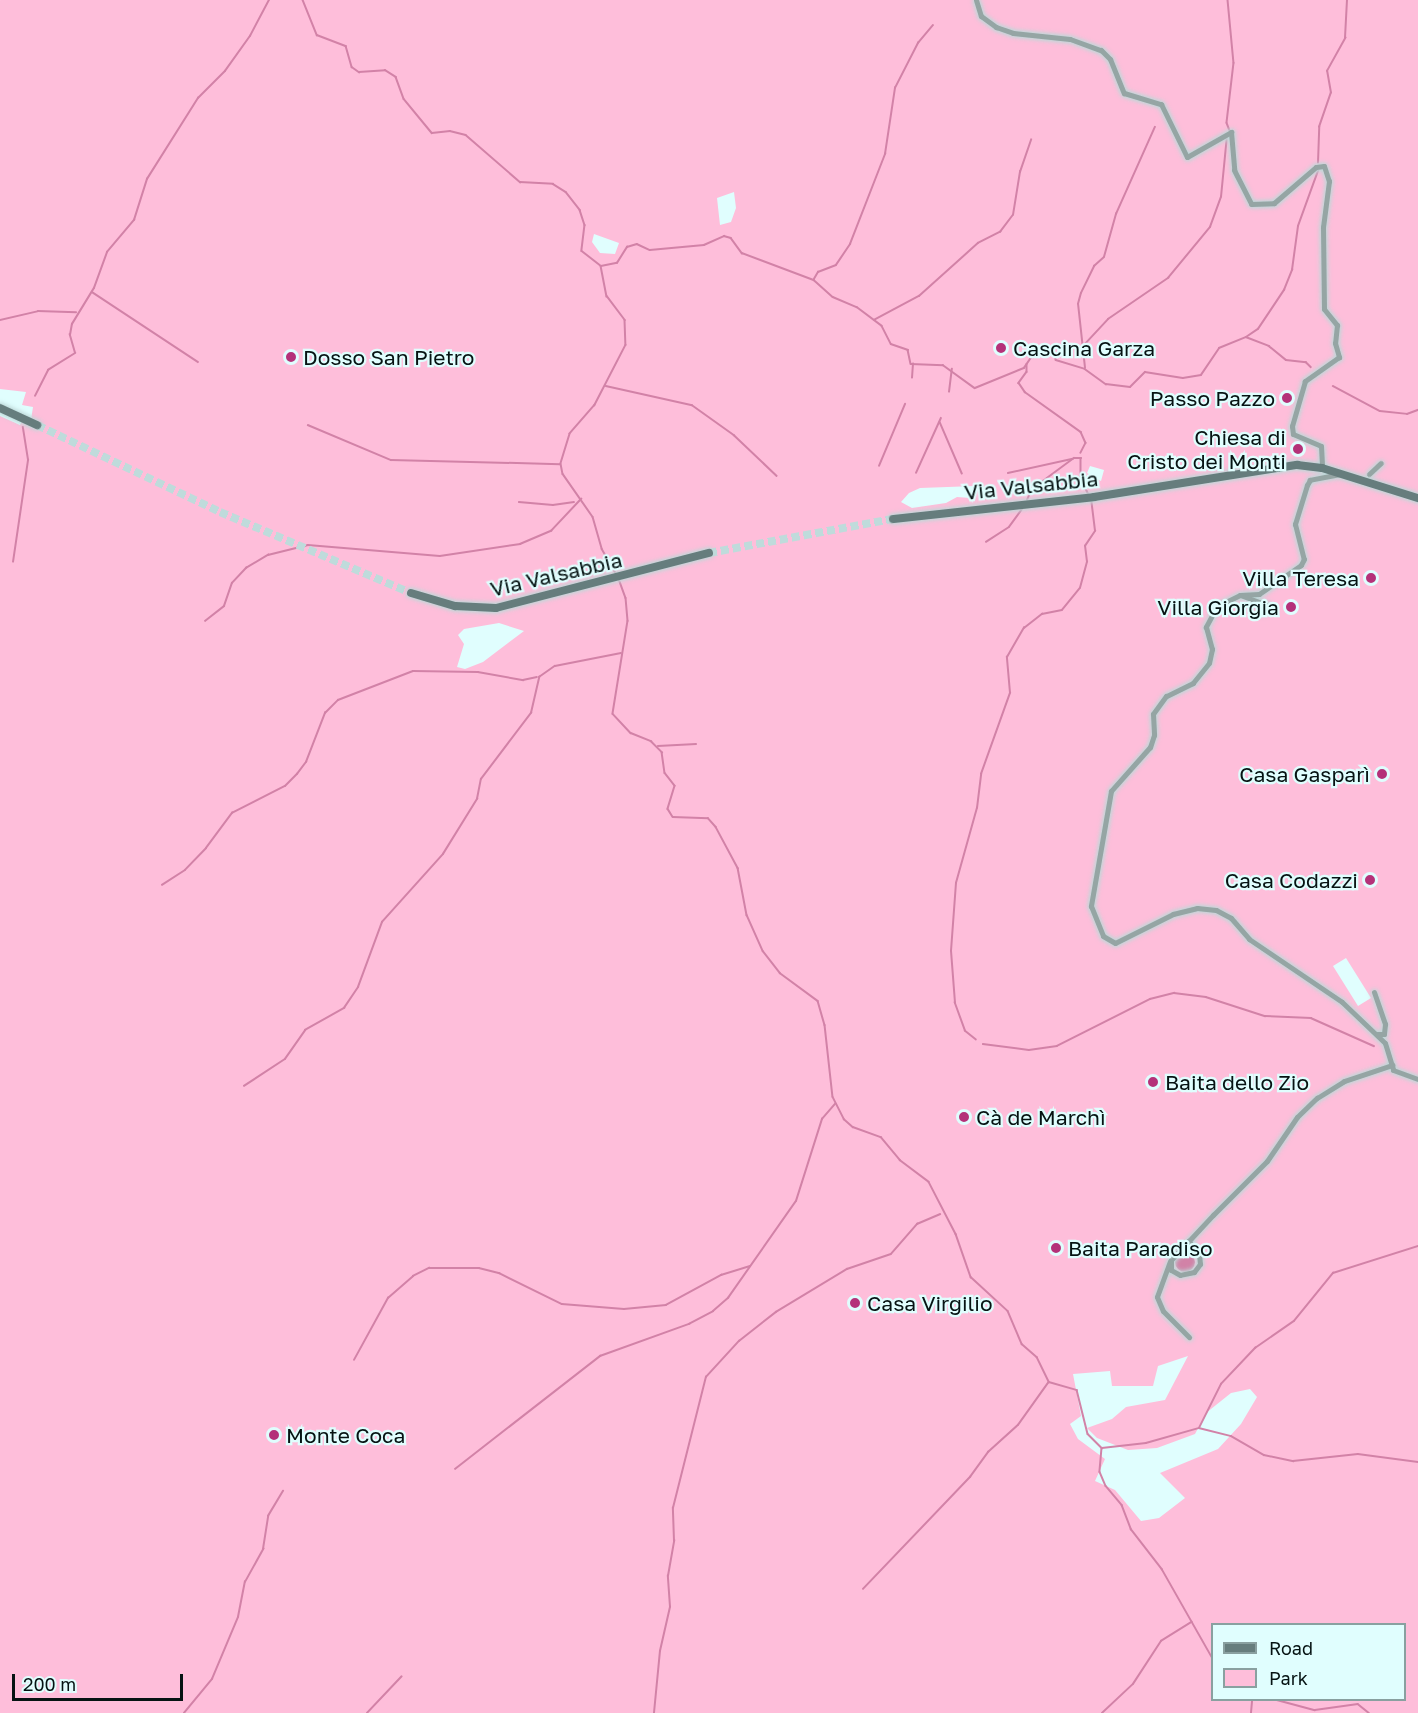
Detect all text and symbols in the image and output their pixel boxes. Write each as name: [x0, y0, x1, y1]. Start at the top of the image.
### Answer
place label: Cascina Garza: [1013, 335, 1155, 361]
marker: Cascina Garza: [994, 341, 1008, 355]
place label: Dosso San Pietro: [303, 344, 474, 370]
marker: Dosso San Pietro: [284, 350, 298, 364]
place label: Passo Pazzo: [1150, 385, 1275, 411]
marker: Passo Pazzo: [1280, 391, 1294, 405]
place label: Chiesa di Cristo dei Monti: [1127, 424, 1286, 474]
marker: Chiesa di Cristo dei Monti: [1291, 442, 1305, 456]
street label: Via Valsabbia: [963, 465, 1099, 505]
street label: Via Valsabbia: [488, 547, 624, 601]
place label: Villa Teresa: [1242, 565, 1359, 591]
marker: Villa Teresa: [1364, 571, 1378, 585]
place label: Villa Giorgia: [1157, 594, 1279, 620]
marker: Villa Giorgia: [1284, 600, 1298, 614]
place label: Casa Gasparì: [1239, 761, 1370, 787]
marker: Casa Gasparì: [1375, 767, 1389, 781]
place label: Casa Codazzi: [1225, 867, 1358, 893]
marker: Casa Codazzi: [1363, 873, 1377, 887]
place label: Baita dello Zio: [1165, 1069, 1309, 1095]
marker: Baita dello Zio: [1146, 1075, 1160, 1089]
place label: Cà de Marchì: [976, 1104, 1106, 1130]
marker: Cà de Marchì: [957, 1110, 971, 1124]
place label: Baita Paradiso: [1068, 1235, 1213, 1261]
marker: Baita Paradiso: [1049, 1241, 1063, 1255]
place label: Casa Virgilio: [867, 1290, 993, 1316]
marker: Casa Virgilio: [848, 1296, 862, 1310]
place label: Monte Coca: [286, 1422, 405, 1448]
marker: Monte Coca: [267, 1428, 281, 1442]
legend: [1211, 1623, 1406, 1701]
text: Road: [1269, 1637, 1313, 1659]
scale bar: [15, 1662, 186, 1700]
text: Park: [1269, 1667, 1308, 1689]
text: 200 m: [23, 1673, 76, 1695]

